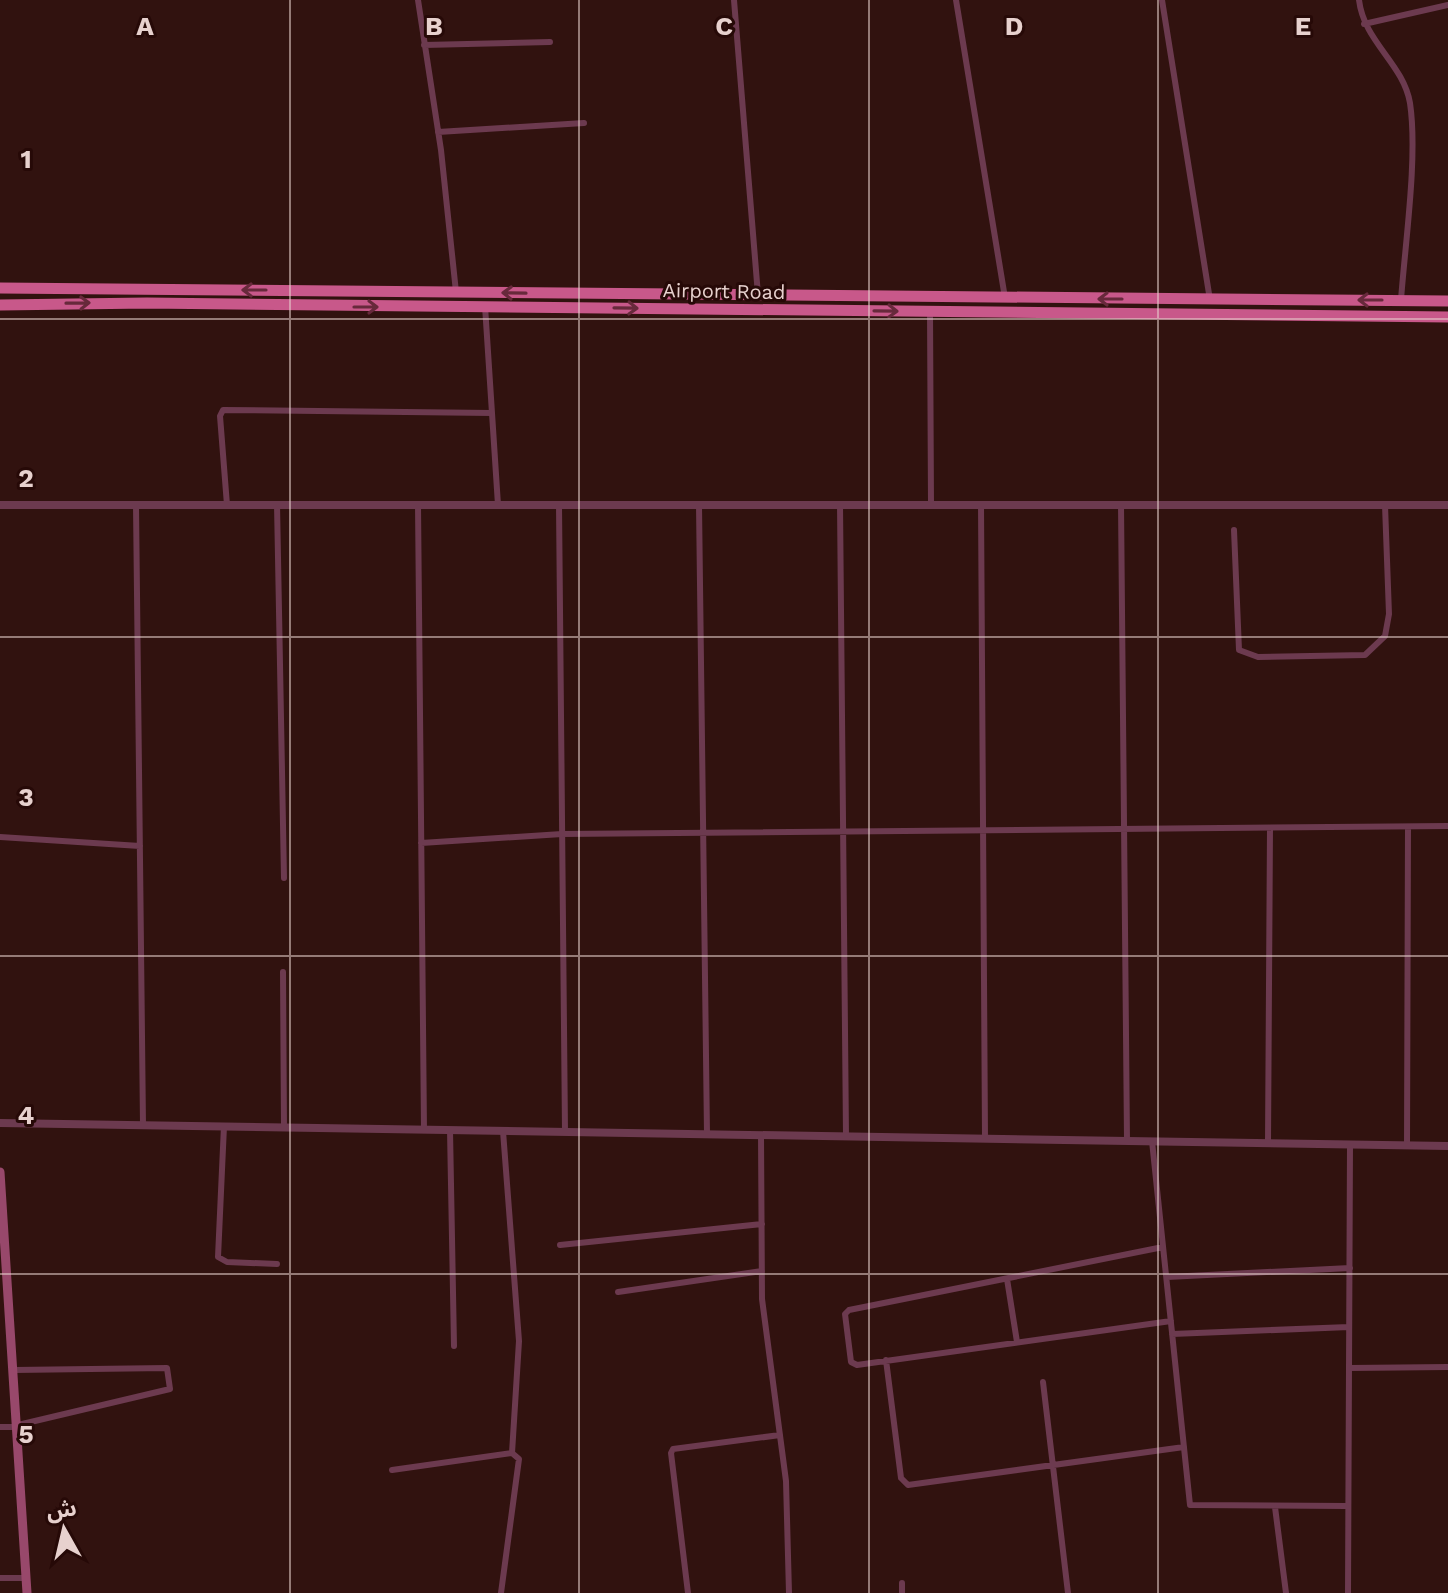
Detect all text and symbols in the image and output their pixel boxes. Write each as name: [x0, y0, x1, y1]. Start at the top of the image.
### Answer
text: A: [136, 11, 154, 41]
text: B: [425, 11, 443, 41]
text: C: [715, 11, 733, 41]
text: D: [1005, 11, 1023, 41]
text: E: [1295, 11, 1311, 41]
text: 1: [20, 144, 32, 174]
street label: Airport Road: [662, 278, 786, 304]
one-way arrow: [241, 282, 268, 298]
one-way arrow: [501, 285, 528, 300]
one-way arrow: [1097, 291, 1124, 307]
one-way arrow: [1357, 292, 1384, 308]
one-way arrow: [64, 296, 91, 311]
one-way arrow: [352, 299, 379, 315]
one-way arrow: [612, 300, 639, 316]
one-way arrow: [872, 303, 899, 319]
text: 2: [18, 463, 34, 493]
text: 3: [18, 782, 34, 812]
text: 4: [18, 1100, 35, 1130]
text: 5: [18, 1419, 34, 1449]
north arrow: [24, 1489, 104, 1569]
text: ش: [45, 1495, 78, 1524]

